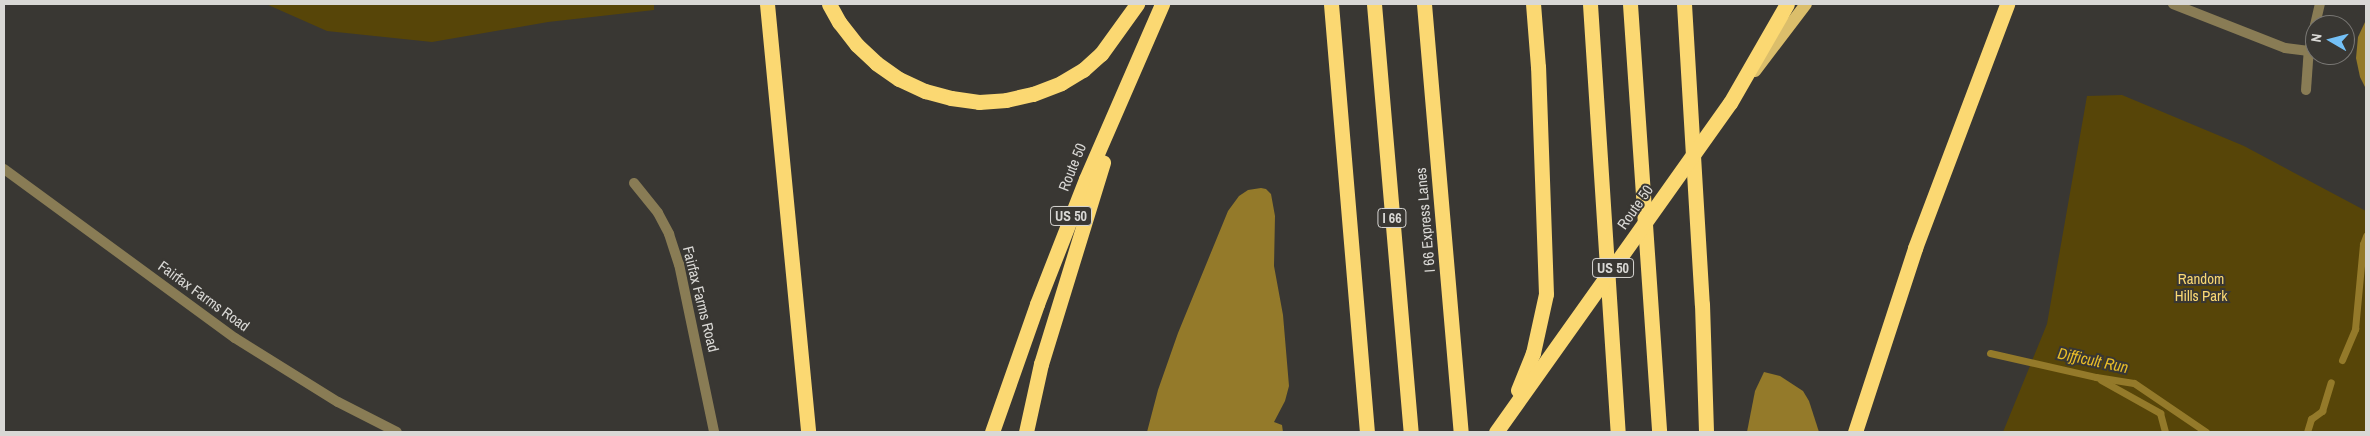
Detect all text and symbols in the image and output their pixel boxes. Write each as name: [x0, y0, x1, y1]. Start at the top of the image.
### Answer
north arrow: [2305, 15, 2355, 65]
text: N: [2307, 33, 2326, 43]
street label: Route 50: [1054, 140, 1090, 194]
street label: I 66 Express Lanes: [1411, 167, 1439, 273]
street label: Route 50: [1613, 181, 1657, 233]
road number: US 50: [1050, 205, 1092, 228]
road number: I 66: [1377, 207, 1407, 230]
street label: Fairfax Farms Road: [679, 244, 723, 354]
road number: US 50: [1592, 256, 1634, 280]
street label: Fairfax Farms Road: [155, 257, 253, 335]
park label: Random Hills Park: [2175, 269, 2227, 304]
water label: Difficult Run: [2056, 343, 2130, 377]

